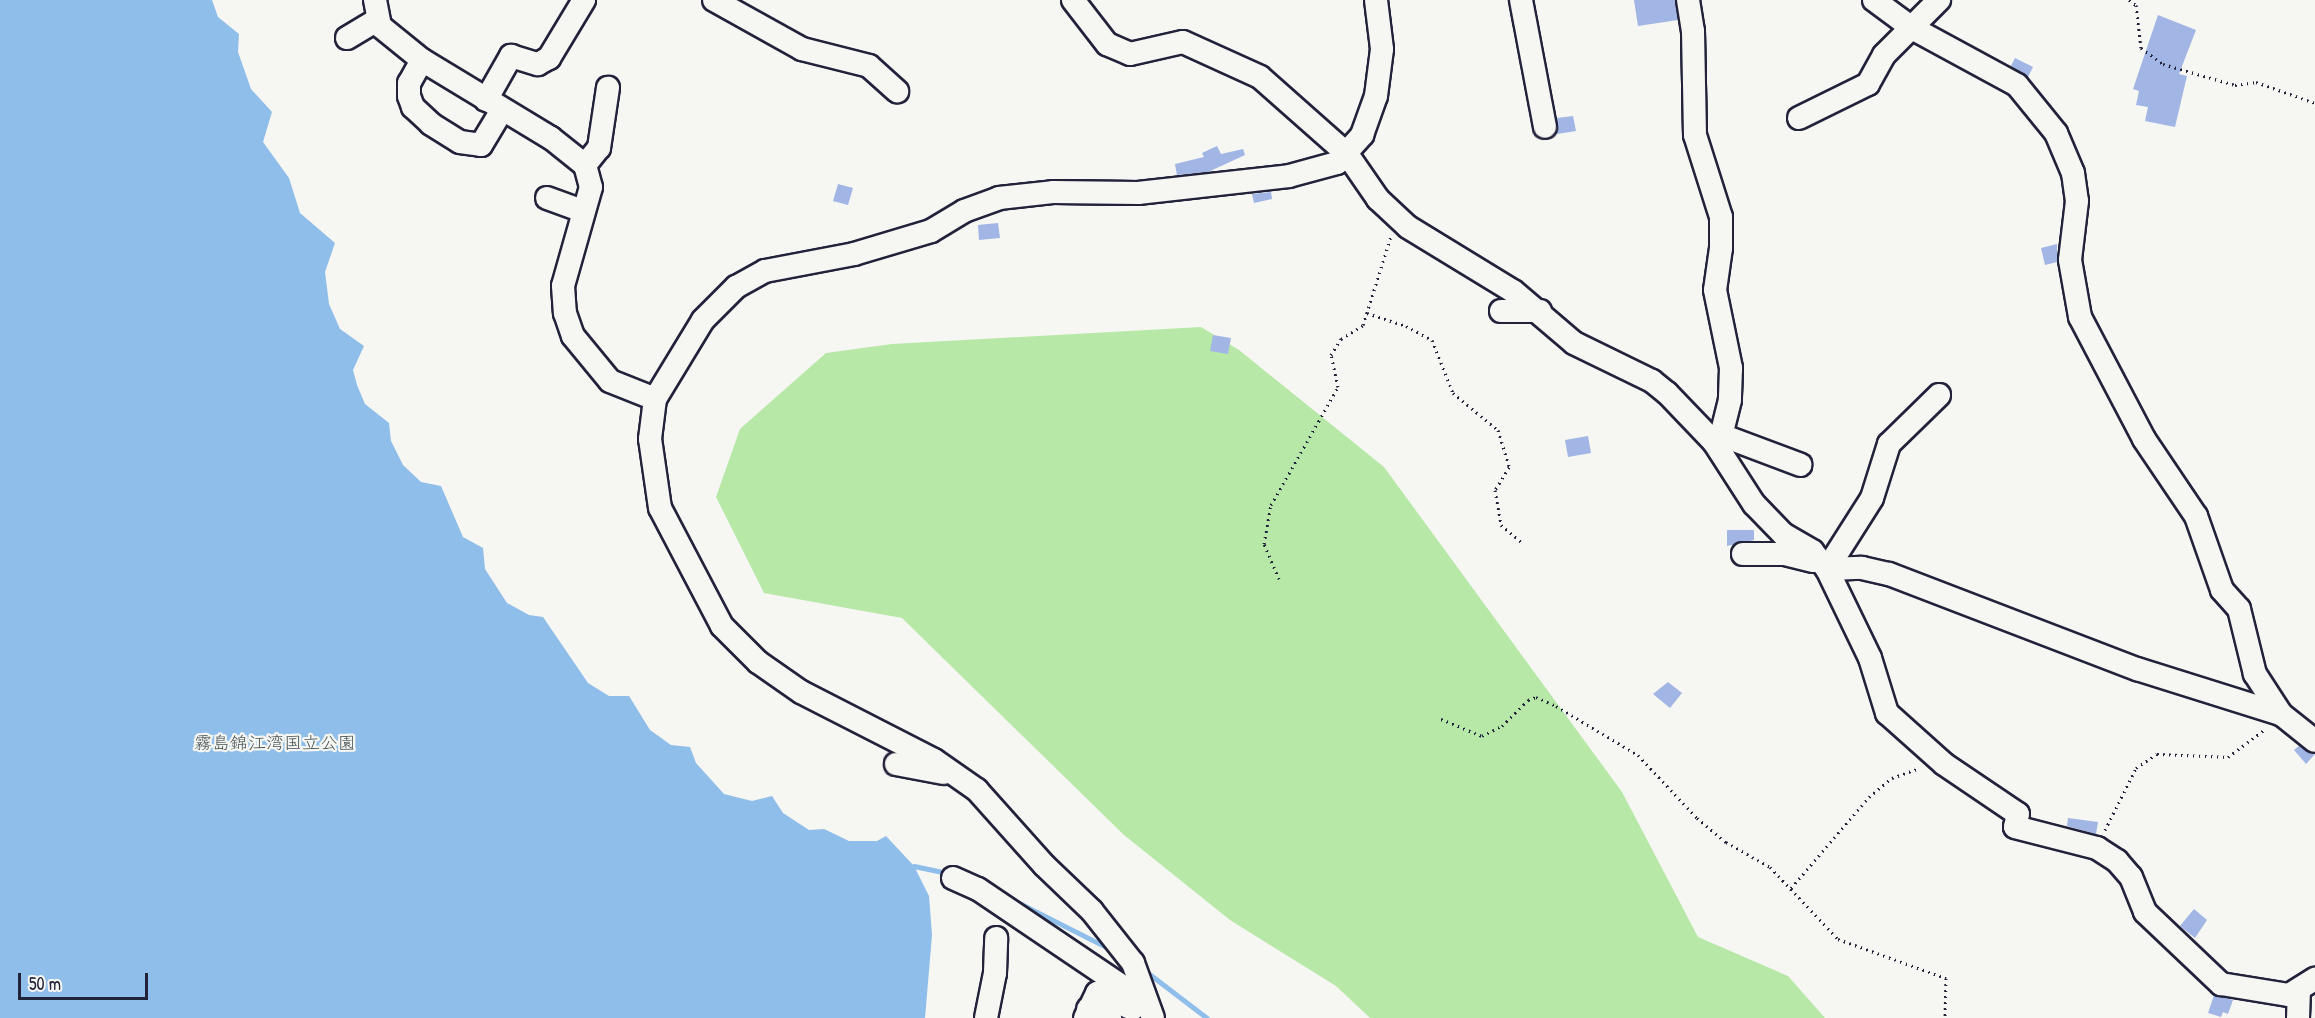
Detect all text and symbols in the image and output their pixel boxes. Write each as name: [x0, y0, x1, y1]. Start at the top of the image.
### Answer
park label: 霧島錦江湾国立公園: [194, 732, 356, 754]
scale bar: [21, 961, 152, 999]
text: 50 m: [29, 971, 61, 996]

